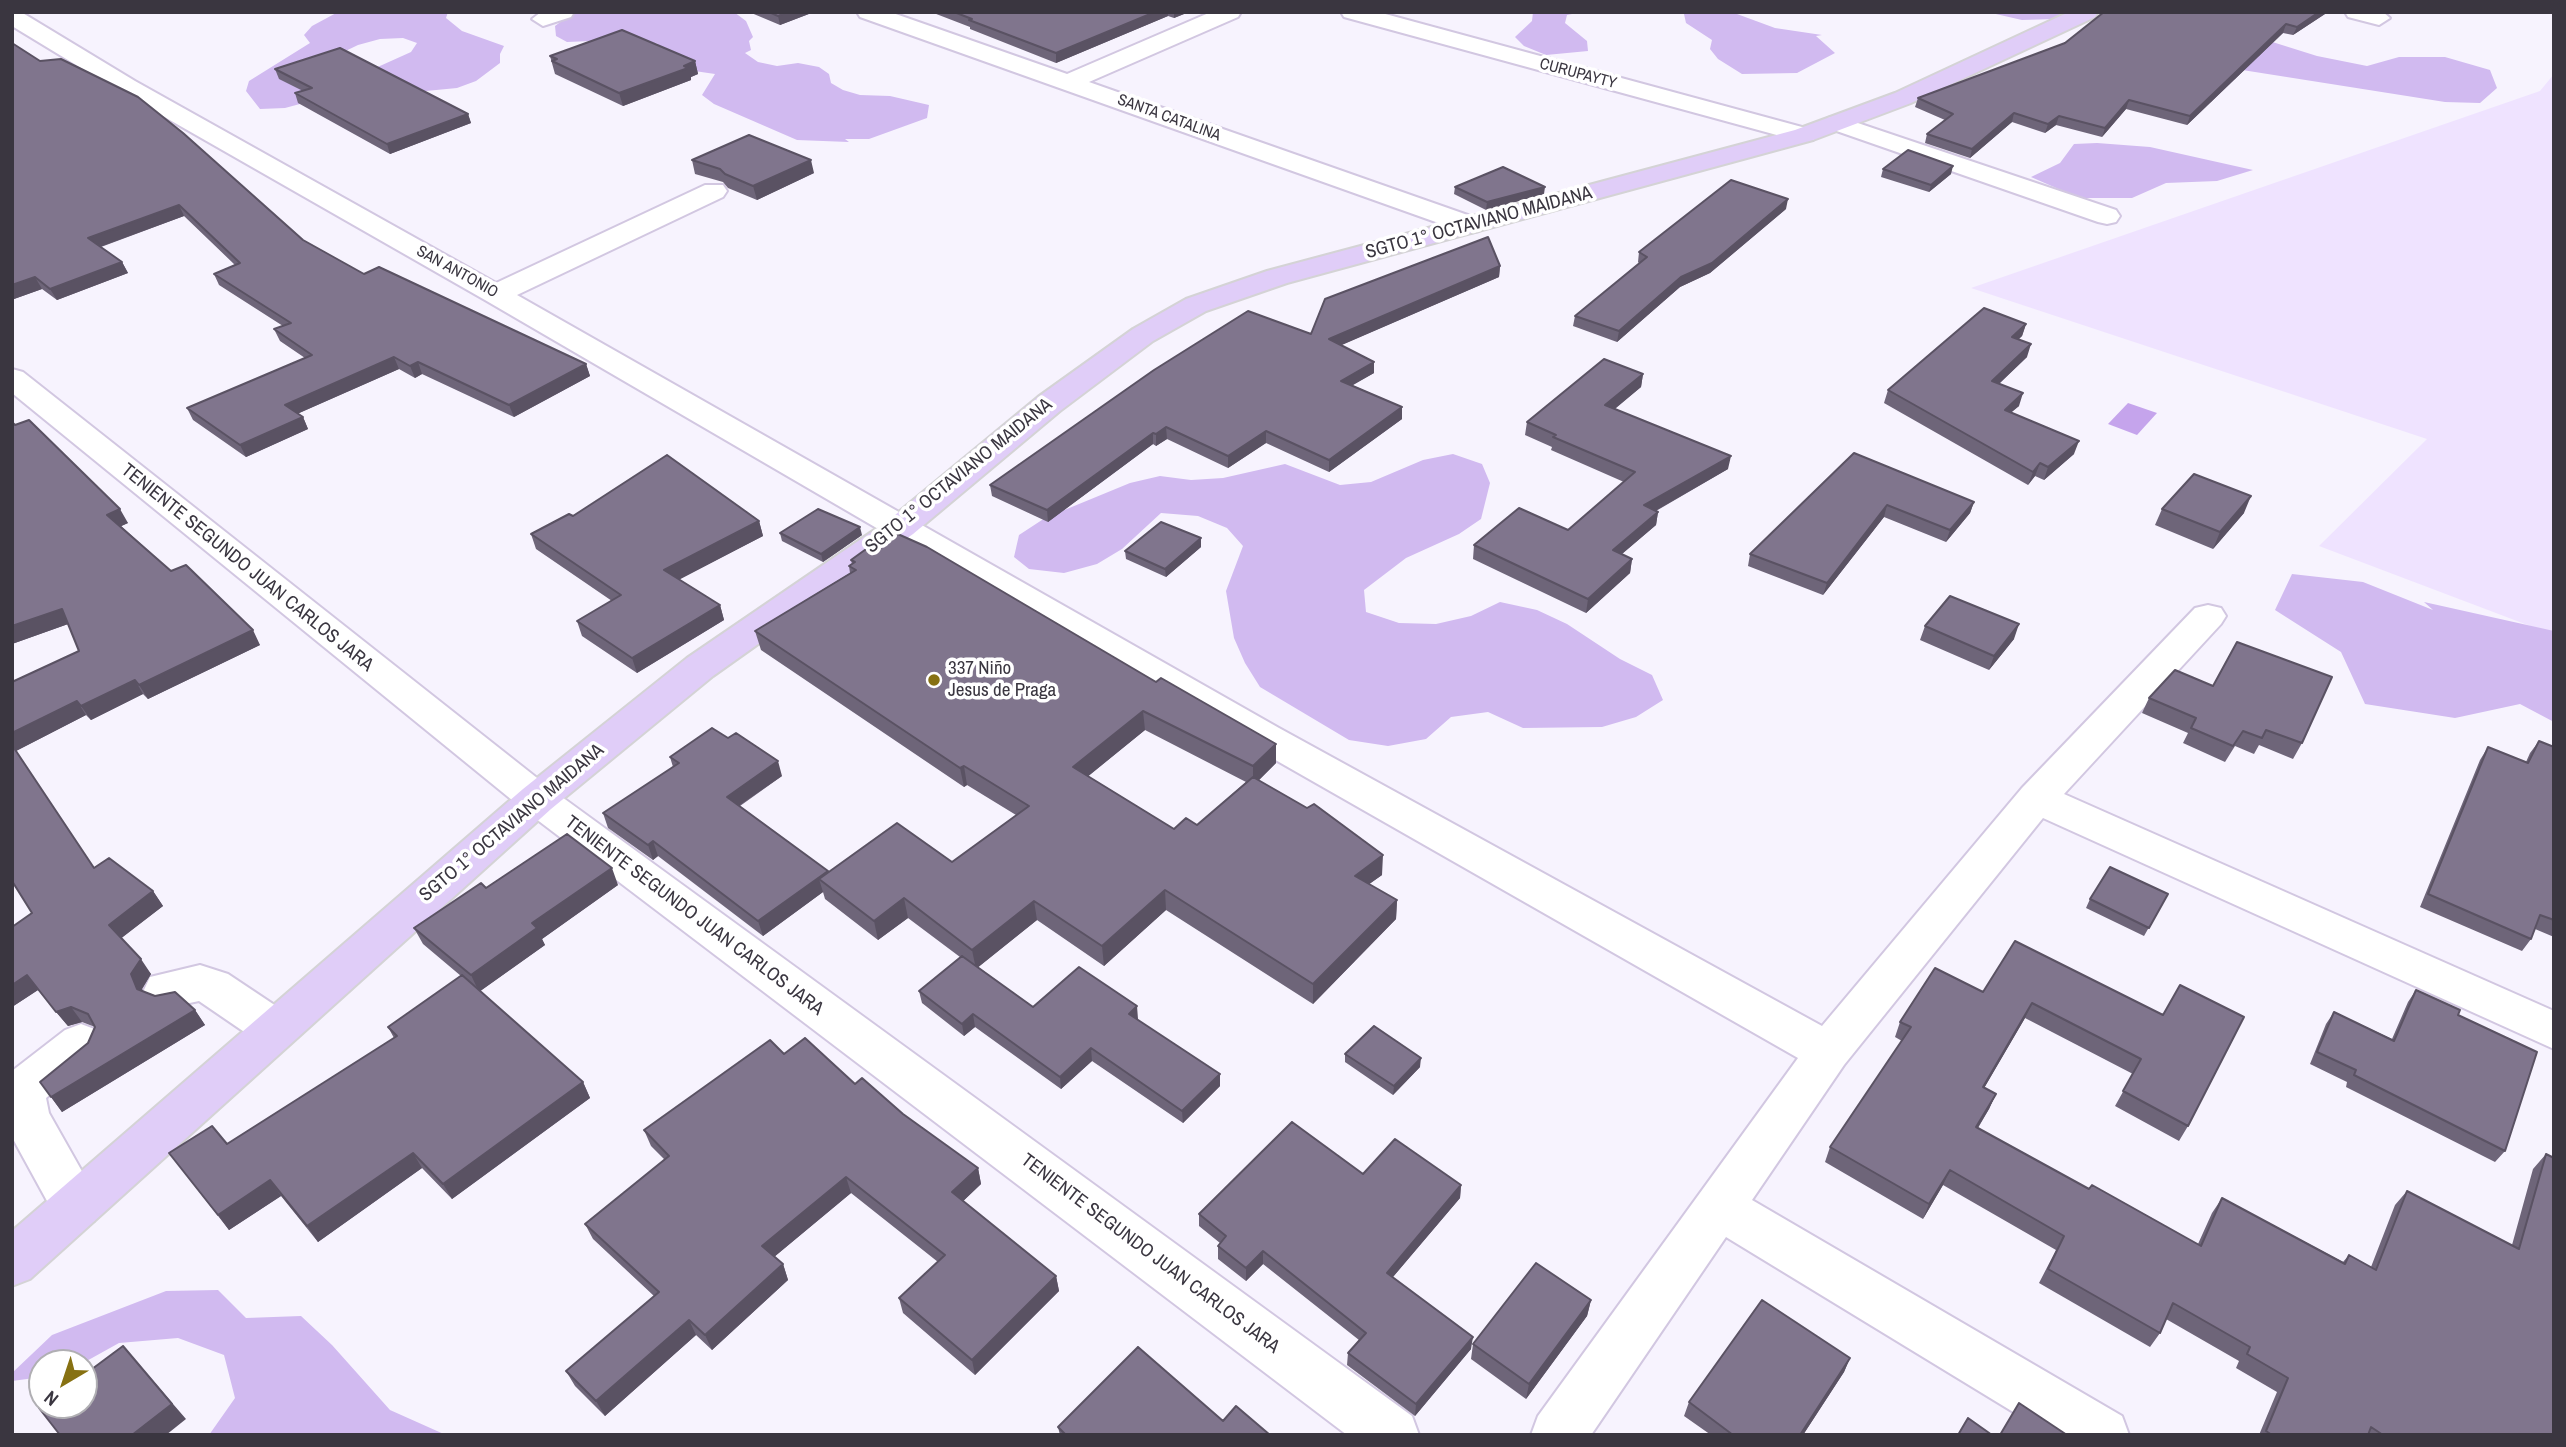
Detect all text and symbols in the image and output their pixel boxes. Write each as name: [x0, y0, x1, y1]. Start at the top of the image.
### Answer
street label: CURUPAYTY: [1537, 55, 1619, 93]
street label: SANTA CATALINA: [1115, 90, 1223, 146]
street label: SGTO 1° OCTAVIANO MAIDANA: [1363, 182, 1595, 264]
street label: SAN ANTONIO: [413, 242, 501, 302]
street label: SGTO 1° OCTAVIANO MAIDANA: [861, 394, 1057, 558]
street label: TENIENTE SEGUNDO JUAN CARLOS JARA: [116, 459, 378, 677]
place label: 337 Niño Jesus de Praga: [948, 658, 1056, 702]
marker: 337 Niño Jesus de Praga: [926, 672, 942, 688]
street label: SGTO 1° OCTAVIANO MAIDANA: [415, 739, 609, 907]
street label: TENIENTE SEGUNDO JUAN CARLOS JARA: [560, 811, 828, 1021]
street label: TENIENTE SEGUNDO JUAN CARLOS JARA: [1016, 1149, 1284, 1359]
north arrow: [28, 1349, 98, 1419]
text: N: [38, 1385, 64, 1412]

